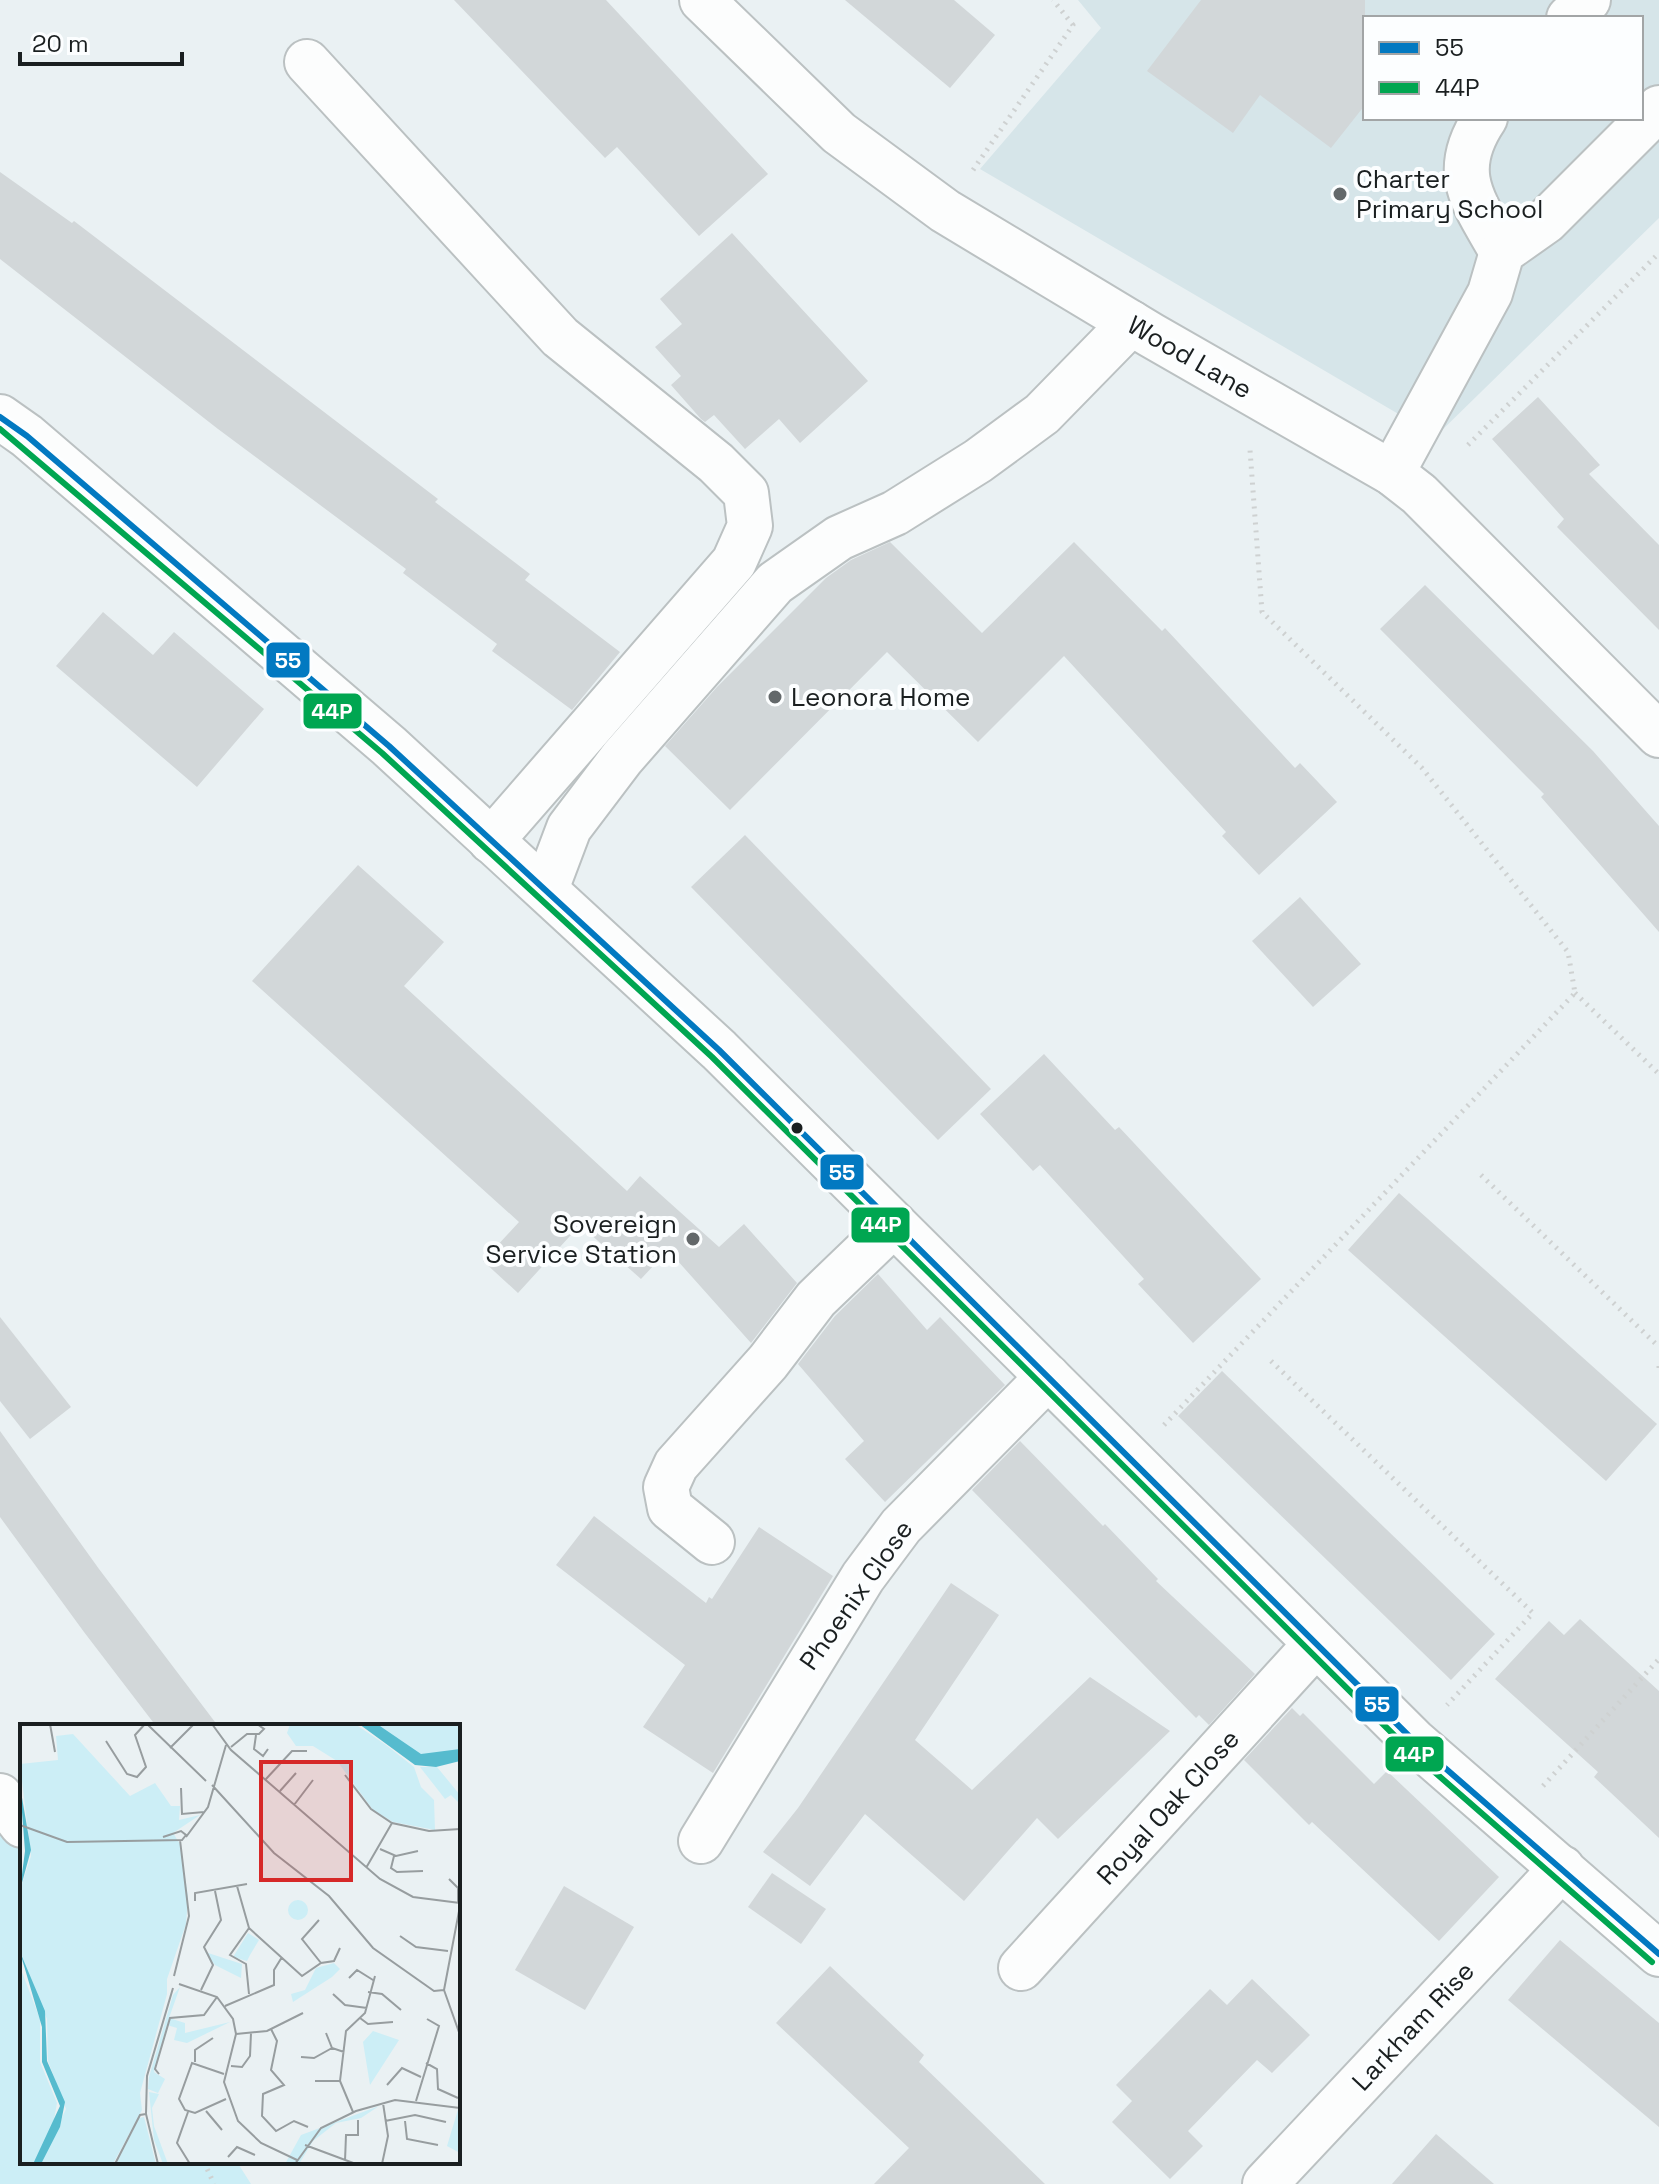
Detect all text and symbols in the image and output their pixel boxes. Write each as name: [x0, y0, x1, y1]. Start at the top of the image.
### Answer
scale bar: [20, 16, 182, 66]
legend: [1363, 16, 1643, 120]
text: 20 m: [32, 28, 89, 59]
text: 55: [1435, 32, 1464, 63]
text: 44P: [1435, 72, 1479, 103]
place label: Charter Primary School: [1356, 162, 1543, 226]
marker: Charter Primary School: [1331, 185, 1349, 203]
street label: Wood Lane: [1122, 308, 1258, 406]
line badge: 55: [265, 641, 311, 679]
text: 55: [275, 646, 301, 674]
place label: Leonora Home: [791, 680, 970, 714]
marker: Leonora Home: [766, 688, 784, 706]
line badge: 44P: [302, 692, 363, 730]
text: 44P: [311, 697, 353, 725]
unlabelled marker: [789, 1120, 805, 1136]
line badge: 55: [819, 1153, 865, 1191]
text: 55: [829, 1158, 855, 1186]
line badge: 44P: [850, 1206, 911, 1244]
place label: Sovereign Service Station: [486, 1207, 677, 1271]
text: 44P: [860, 1210, 902, 1238]
marker: Sovereign Service Station: [684, 1230, 702, 1248]
street label: Phoenix Close: [792, 1513, 920, 1677]
line badge: 55: [1354, 1685, 1400, 1723]
text: 55: [1364, 1690, 1390, 1718]
street label: Royal Oak Close: [1089, 1722, 1247, 1892]
inset map: [20, 1724, 460, 2164]
line badge: 44P: [1384, 1735, 1445, 1773]
text: 44P: [1393, 1740, 1435, 1768]
street label: Larkham Rise: [1344, 1954, 1482, 2098]

